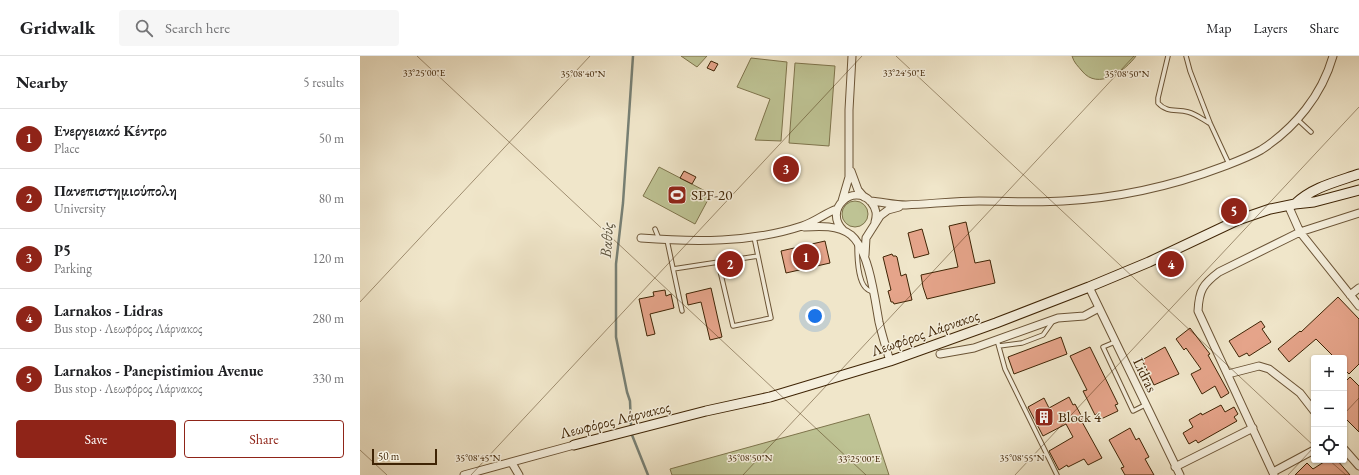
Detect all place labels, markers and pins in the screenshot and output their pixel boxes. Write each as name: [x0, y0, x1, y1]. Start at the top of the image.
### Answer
pin: 3: [773, 154, 799, 184]
sports icon: SPF-20: [666, 184, 688, 206]
place label: SPF-20: [691, 185, 732, 204]
pin: 5: [1221, 196, 1247, 226]
pin: 1: [793, 242, 819, 272]
pin: 2: [717, 249, 743, 279]
pin: 4: [1158, 249, 1184, 279]
building icon: Block 4: [1033, 406, 1055, 428]
place label: Block 4: [1058, 407, 1102, 426]

